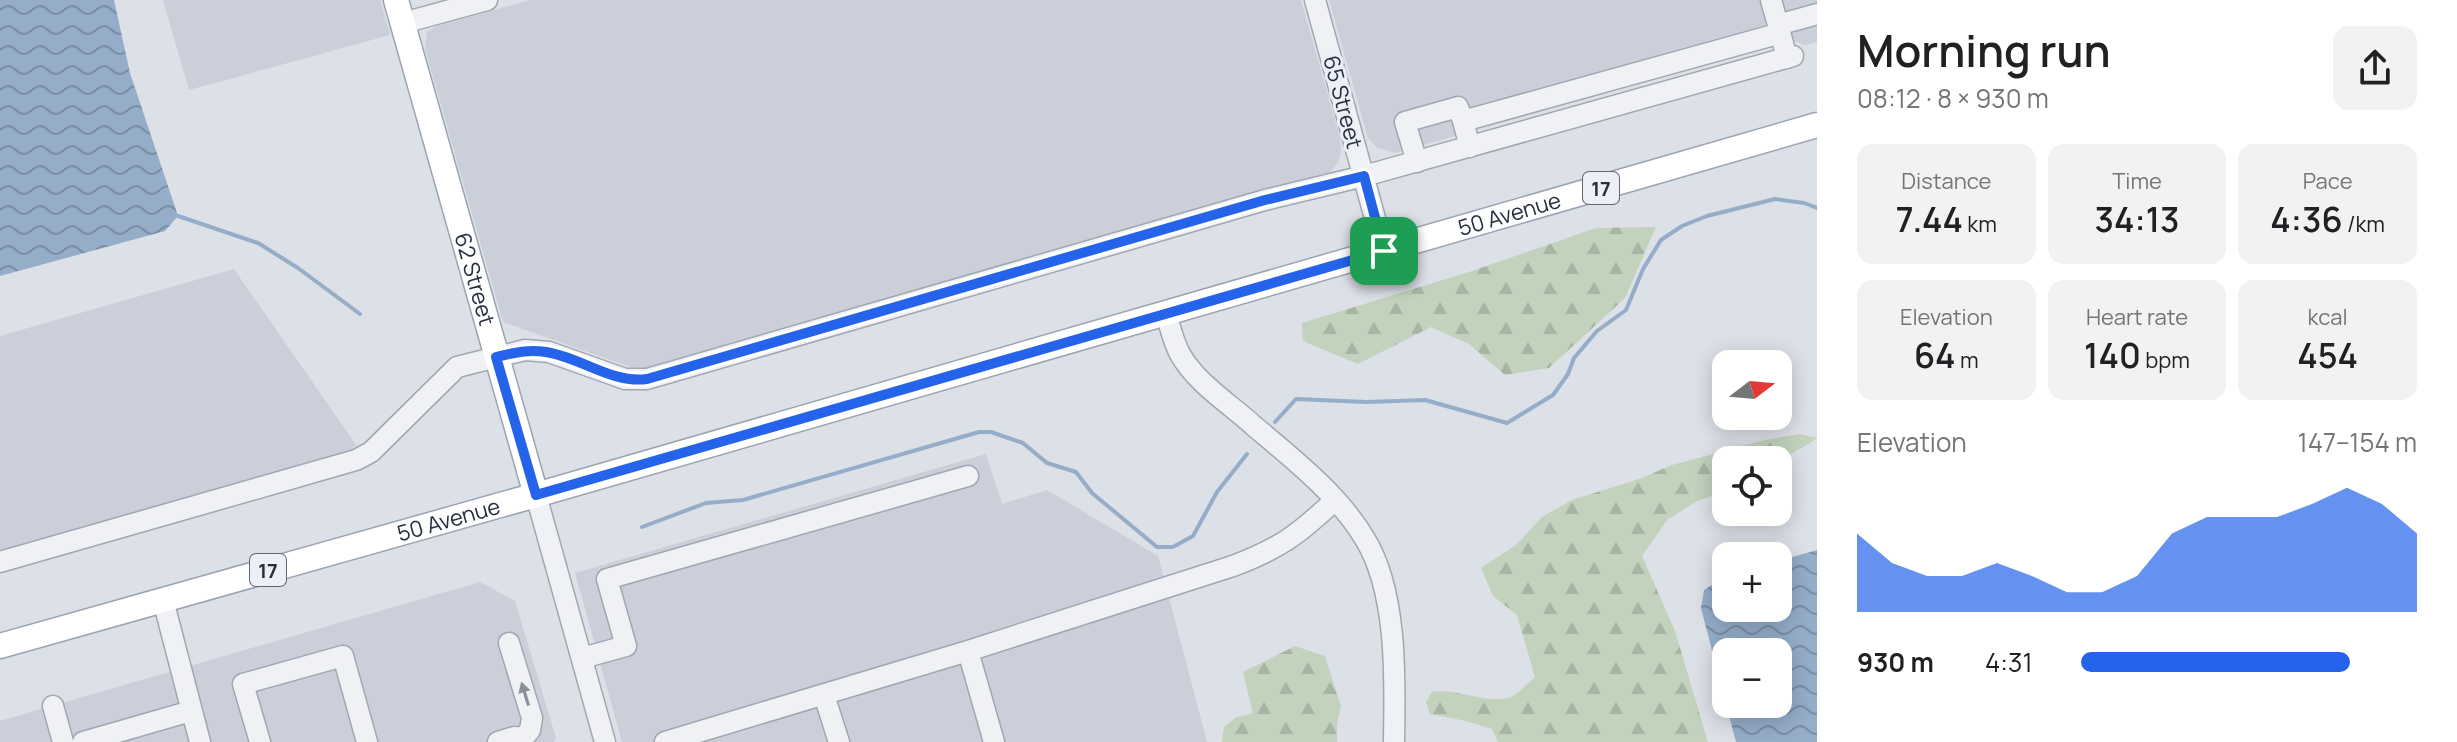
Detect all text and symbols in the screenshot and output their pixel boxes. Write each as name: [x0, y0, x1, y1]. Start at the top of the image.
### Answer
text: Morning run: [1857, 20, 2111, 80]
button: share: [2333, 26, 2417, 110]
street label: 65 Street: [1316, 52, 1370, 152]
text: 08:12 · 8 × 930 m: [1857, 80, 2049, 116]
text: Distance: [1901, 166, 1991, 196]
text: Time: [2112, 166, 2162, 196]
text: Pace: [2303, 166, 2353, 196]
road number: 17: [1583, 172, 1619, 204]
street label: 50 Avenue: [1454, 185, 1565, 243]
text: 7.44: [1896, 196, 1963, 242]
text: 34:13: [2095, 196, 2179, 242]
text: 4:36: [2270, 196, 2343, 242]
text: km: [1963, 209, 1997, 239]
text: /km: [2343, 209, 2385, 239]
pin: [1350, 217, 1418, 285]
street label: 62 Street: [448, 229, 502, 329]
icon: arrive: [1362, 229, 1406, 273]
text: Elevation: [1900, 302, 1993, 332]
text: Heart rate: [2086, 302, 2188, 332]
text: kcal: [2308, 302, 2348, 332]
text: 64: [1914, 332, 1956, 378]
text: 140: [2084, 332, 2141, 378]
text: 454: [2297, 332, 2358, 378]
text: m: [1956, 345, 1979, 375]
text: bpm: [2141, 345, 2190, 375]
north arrow: [1712, 350, 1792, 430]
map controls: [1712, 350, 1792, 718]
text: Elevation: [1857, 424, 1967, 460]
text: 147–154 m: [2298, 424, 2417, 460]
button: locate: [1712, 446, 1792, 526]
street label: 50 Avenue: [394, 491, 504, 548]
button: +: [1712, 542, 1792, 622]
road number: 17: [250, 554, 286, 586]
button: −: [1712, 638, 1792, 718]
text: 930 m: [1857, 644, 1934, 680]
text: 4:31: [1985, 644, 2033, 680]
one-way arrow: [518, 682, 531, 706]

